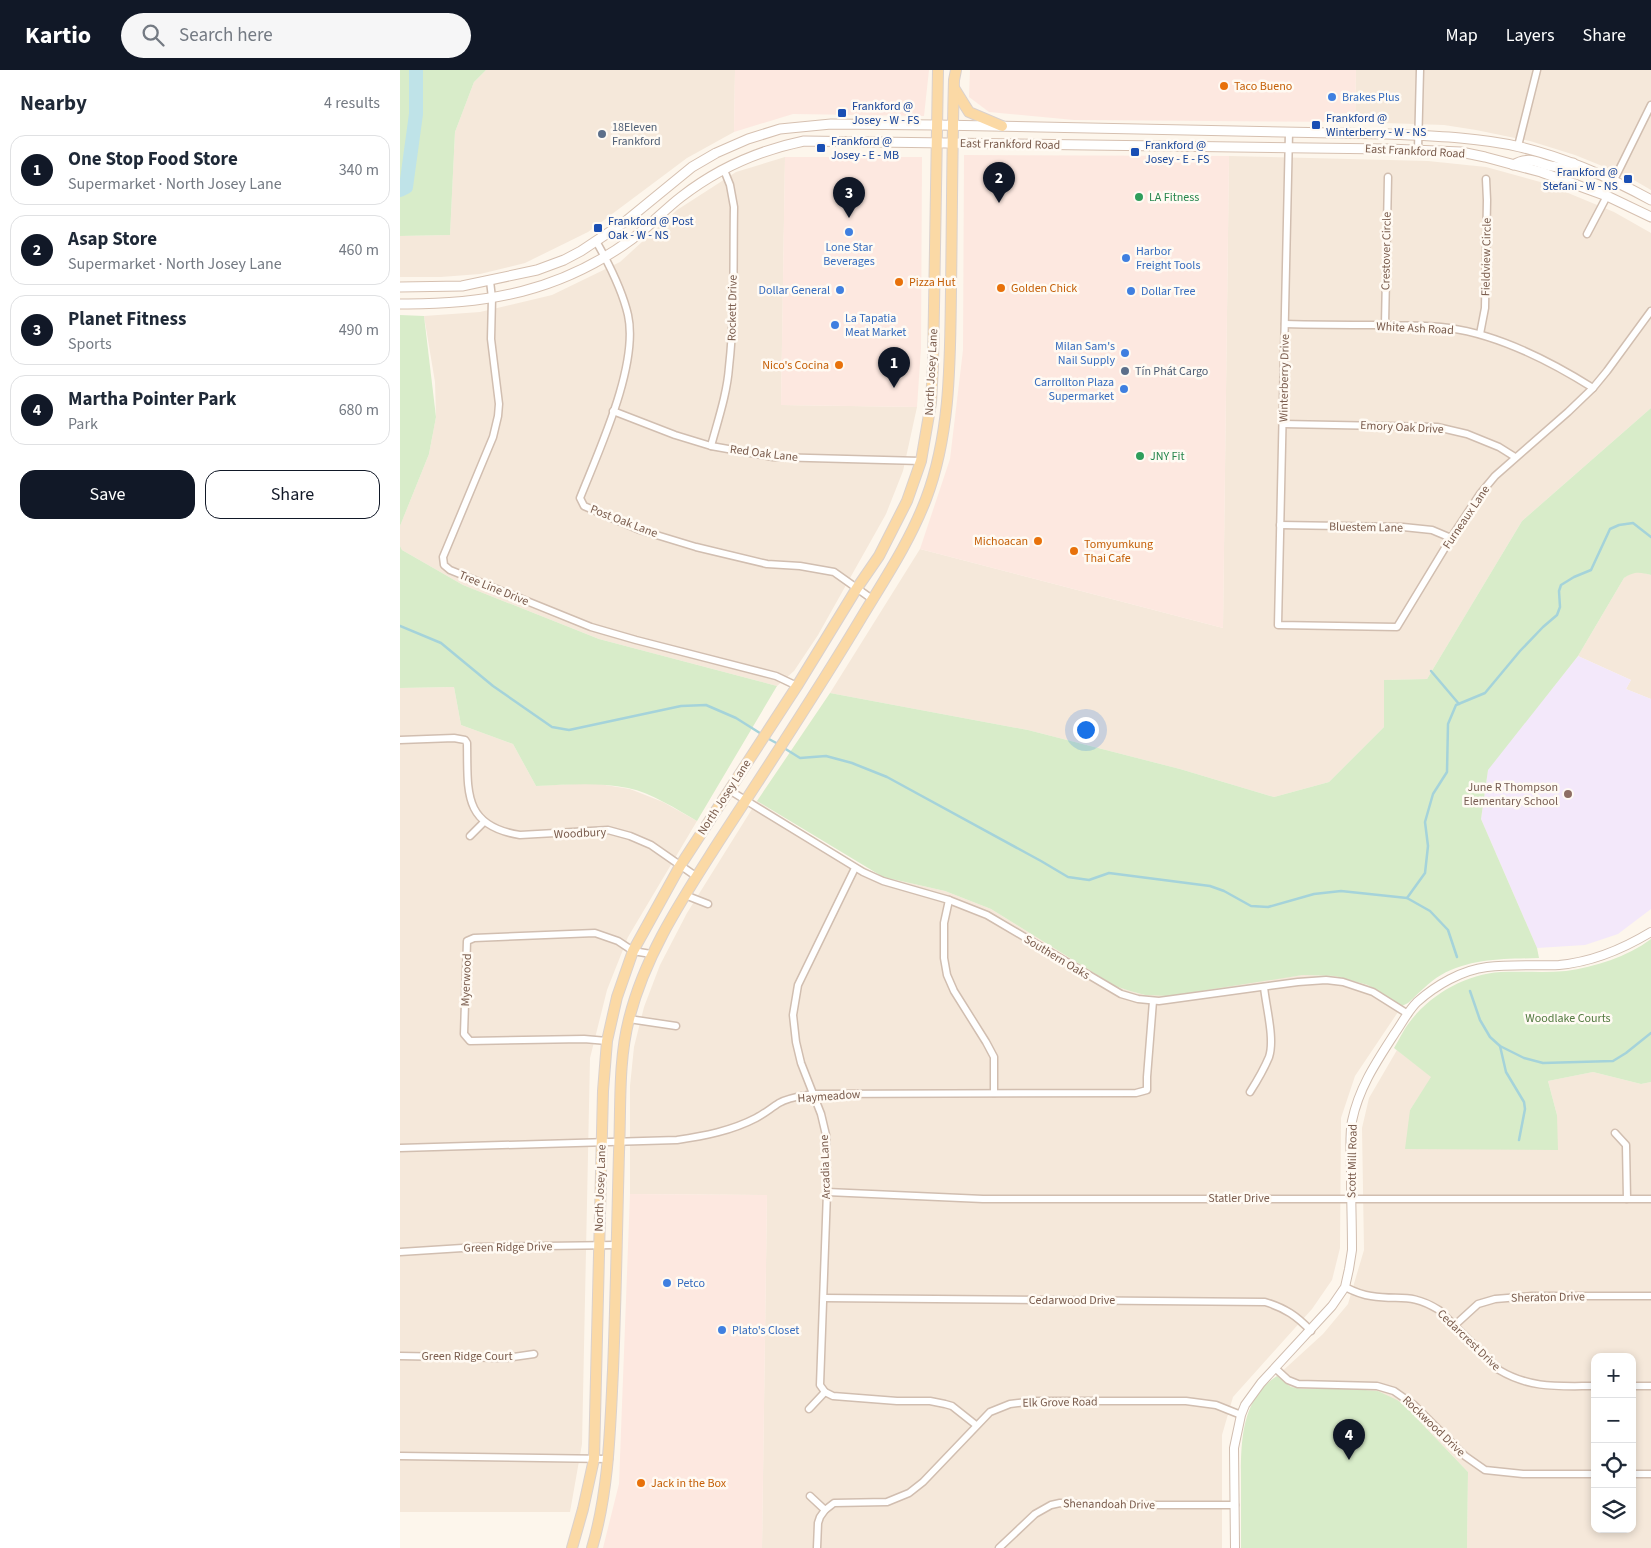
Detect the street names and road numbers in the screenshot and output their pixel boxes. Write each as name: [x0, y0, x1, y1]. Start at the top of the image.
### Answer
street label: East Frankford Road: [960, 135, 1060, 154]
street label: East Frankford Road: [1364, 140, 1466, 163]
street label: Crestover Circle: [1377, 212, 1396, 290]
street label: Fieldview Circle: [1477, 218, 1496, 296]
street label: Rockett Drive: [723, 275, 742, 341]
street label: White Ash Road: [1376, 318, 1454, 339]
street label: North Josey Lane: [921, 328, 942, 416]
street label: Winterberry Drive: [1275, 334, 1294, 422]
street label: Emory Oak Drive: [1360, 417, 1444, 438]
street label: Red Oak Lane: [729, 441, 799, 466]
street label: Furneaux Lane: [1439, 482, 1494, 553]
street label: Post Oak Lane: [588, 501, 660, 542]
street label: Bluestem Lane: [1329, 518, 1403, 537]
street label: Tree Line Drive: [456, 567, 531, 610]
street label: North Josey Lane: [694, 756, 755, 838]
street label: Woodbury: [553, 824, 607, 843]
street label: Southern Oaks: [1021, 931, 1093, 984]
street label: Myerwood: [457, 953, 476, 1007]
street label: Haymeadow: [797, 1086, 861, 1107]
street label: Scott Mill Road: [1343, 1124, 1362, 1198]
street label: Arcadia Lane: [816, 1134, 835, 1199]
street label: North Josey Lane: [590, 1144, 611, 1232]
street label: Statler Drive: [1208, 1190, 1270, 1207]
street label: Green Ridge Drive: [463, 1238, 553, 1257]
street label: Sheraton Drive: [1511, 1288, 1585, 1307]
street label: Cedarwood Drive: [1029, 1292, 1115, 1309]
street label: Cedarcrest Drive: [1433, 1306, 1504, 1375]
street label: Green Ridge Court: [421, 1348, 513, 1365]
street label: Rockwood Drive: [1399, 1392, 1469, 1461]
street label: Elk Grove Road: [1022, 1393, 1098, 1412]
street label: Shenandoah Drive: [1063, 1495, 1155, 1514]

